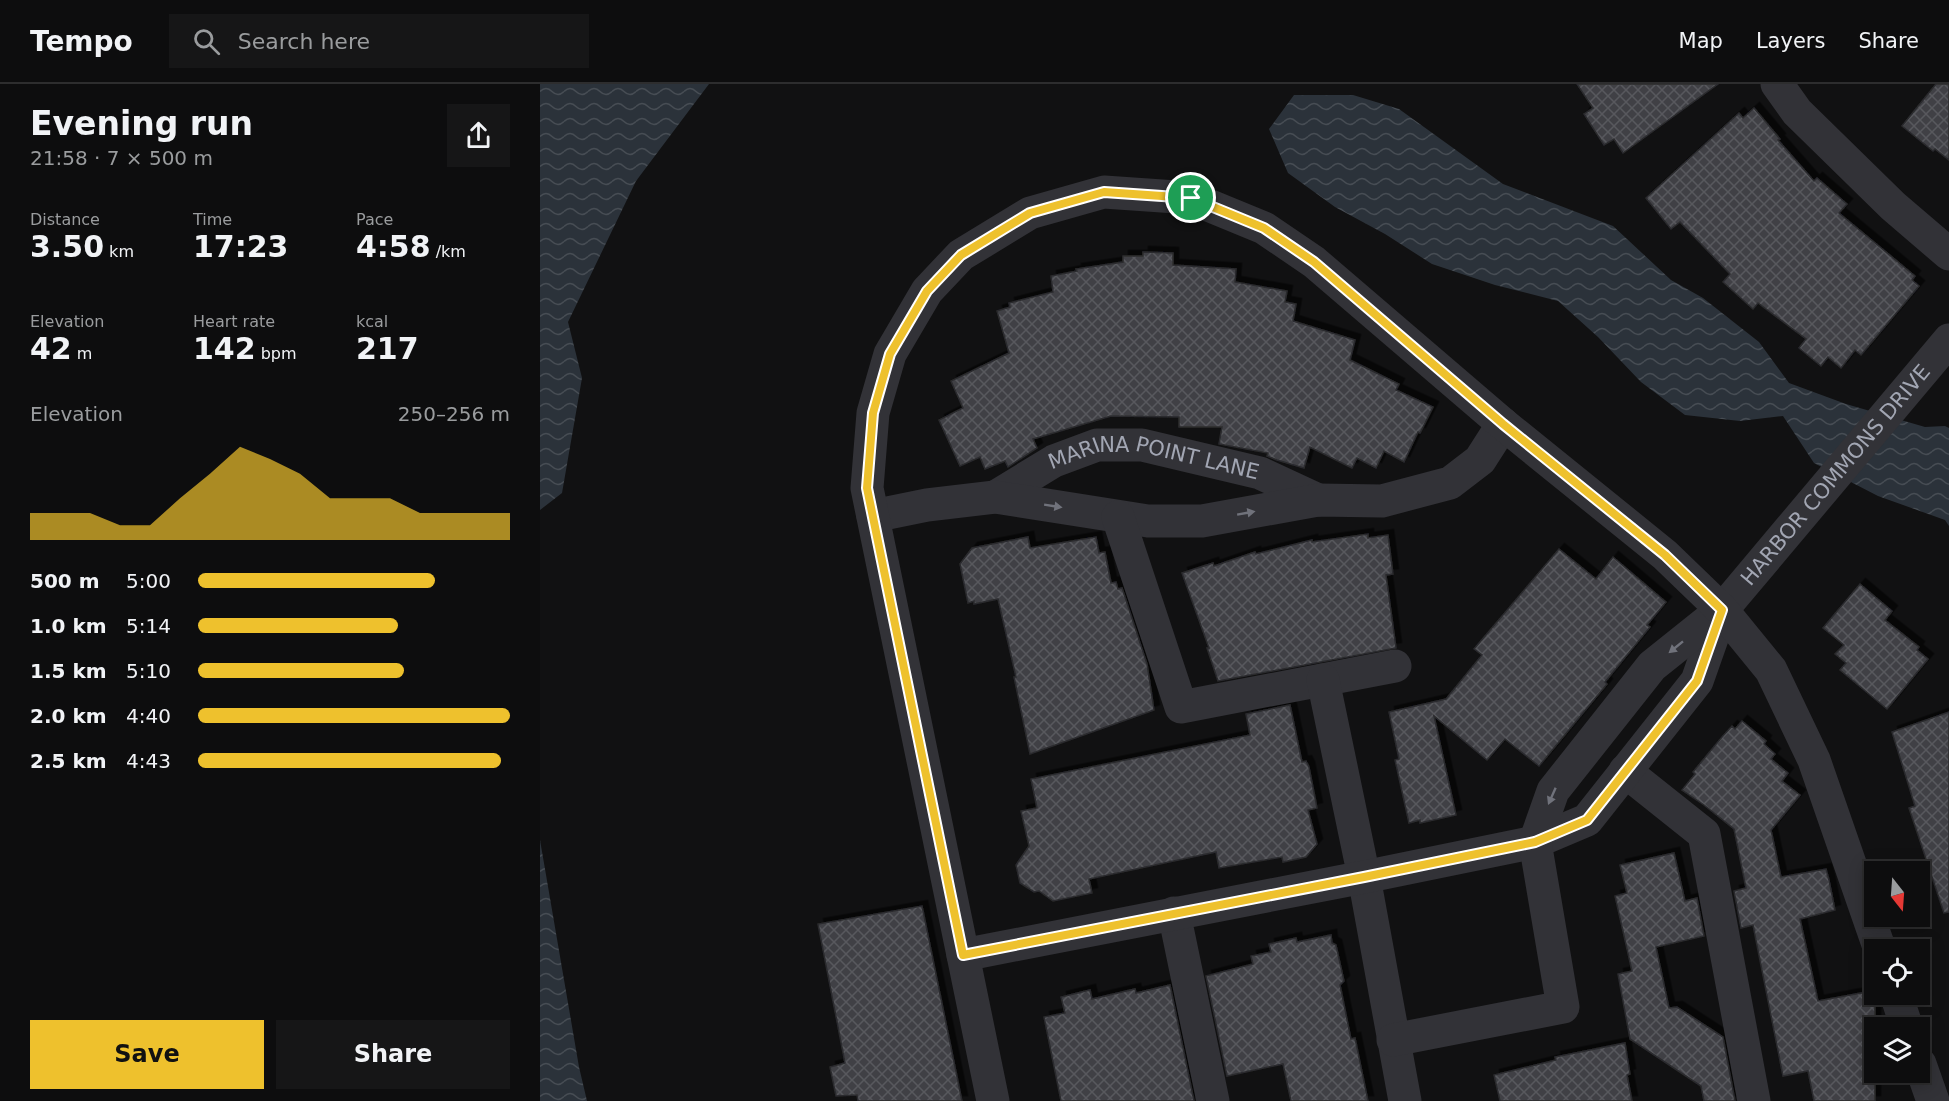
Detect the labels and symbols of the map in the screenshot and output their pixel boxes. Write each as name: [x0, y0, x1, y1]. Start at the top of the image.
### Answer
pin: [1165, 172, 1216, 223]
street label: HARBOR COMMONS DRIVE: [1736, 360, 1935, 590]
street label: MARINA POINT LANE: [1045, 432, 1262, 484]
one-way arrow: [1044, 502, 1063, 511]
one-way arrow: [1237, 508, 1256, 517]
one-way arrow: [1668, 641, 1684, 654]
one-way arrow: [1548, 788, 1557, 805]
north arrow: [1864, 861, 1930, 927]

